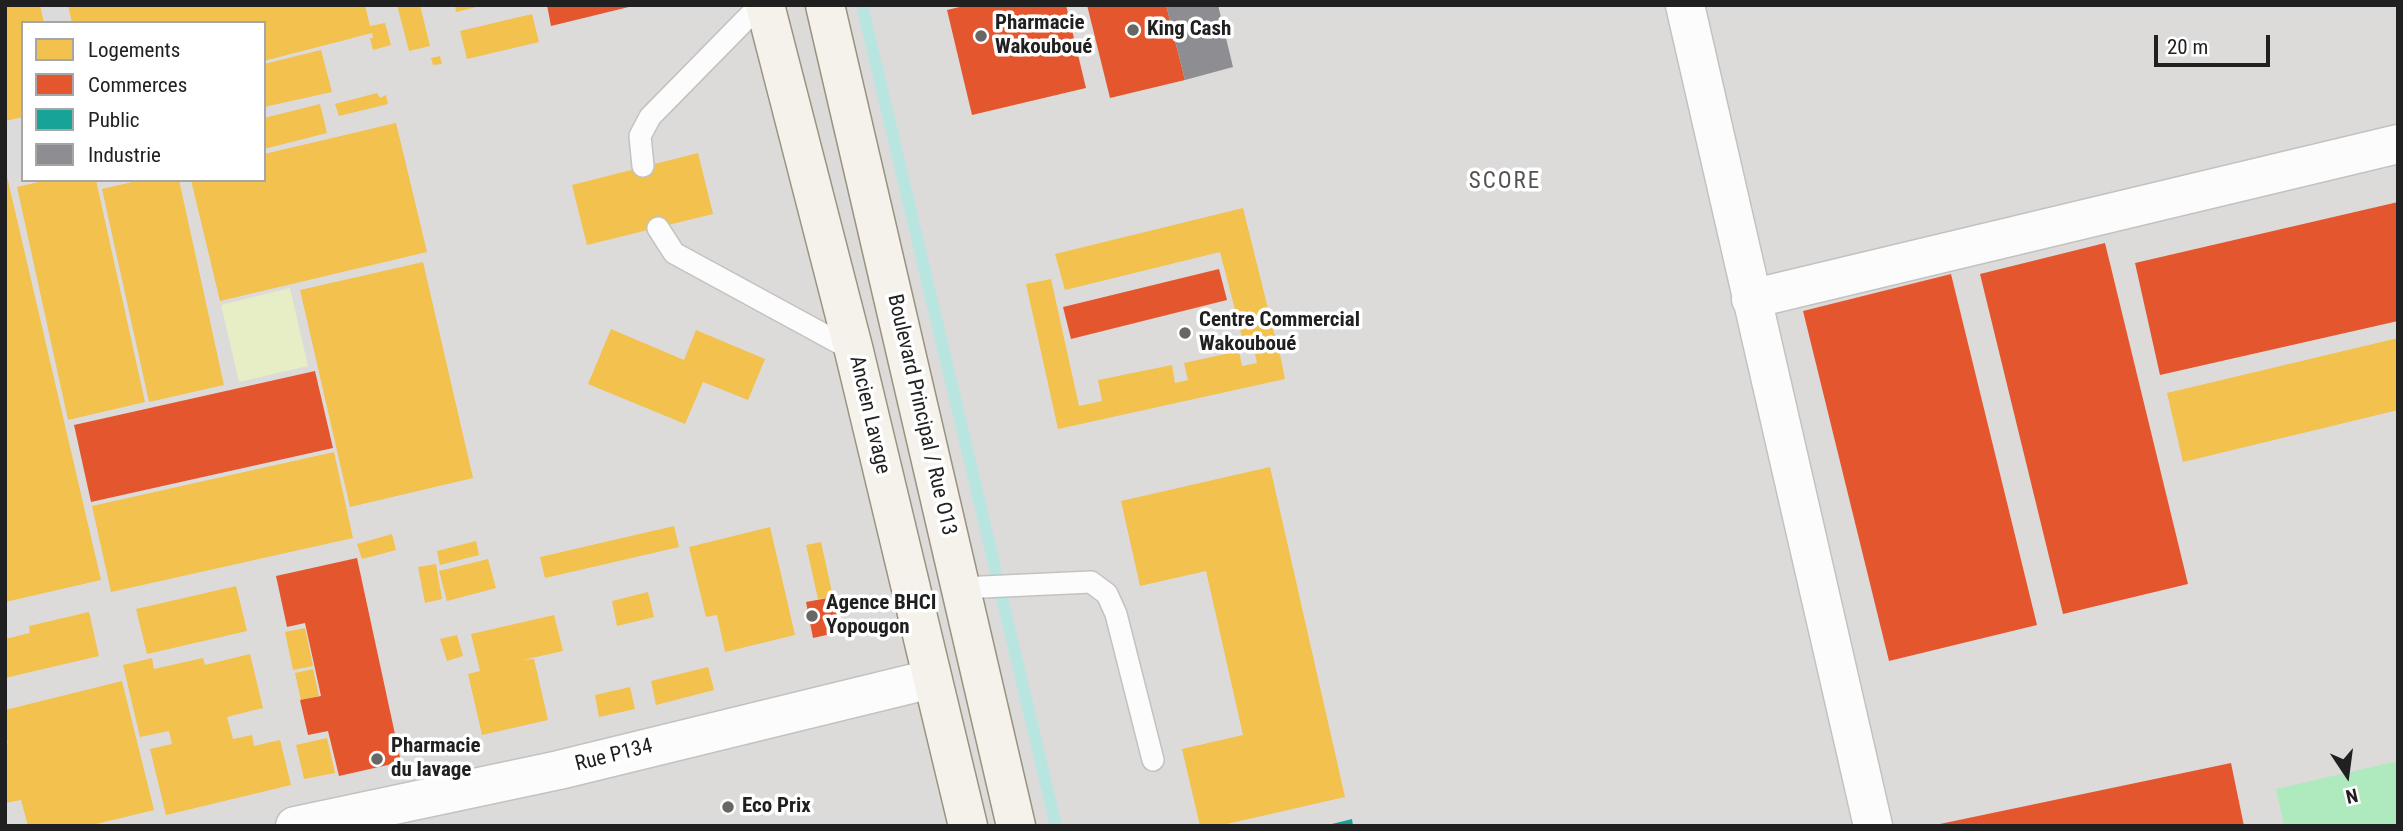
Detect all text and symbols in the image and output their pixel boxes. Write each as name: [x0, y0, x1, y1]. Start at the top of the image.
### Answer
place label: Pharmacie Wakouboué: [995, 11, 1092, 61]
place label: King Cash: [1147, 17, 1231, 43]
legend: [21, 21, 266, 182]
scale bar: [2158, 21, 2274, 65]
marker: King Cash: [1125, 22, 1141, 38]
marker: Pharmacie Wakouboué: [973, 28, 989, 44]
text: 20 m: [2167, 35, 2208, 59]
text: Logements: [88, 38, 180, 62]
text: Commerces: [88, 73, 187, 97]
text: Public: [88, 108, 140, 132]
text: Industrie: [88, 143, 161, 167]
district label: SCORE: [1469, 168, 1541, 196]
street label: Boulevard Principal / Rue O13: [881, 292, 961, 538]
place label: Centre Commercial Wakouboué: [1199, 308, 1360, 358]
marker: Centre Commercial Wakouboué: [1177, 325, 1193, 341]
street label: Ancien Lavage: [843, 353, 895, 477]
place label: Agence BHCI Yopougon: [826, 591, 936, 641]
marker: Agence BHCI Yopougon: [804, 608, 820, 624]
place label: Pharmacie du lavage: [391, 734, 481, 784]
street label: Rue P134: [573, 734, 655, 778]
north arrow: [2312, 740, 2382, 810]
marker: Pharmacie du lavage: [369, 751, 385, 767]
text: N: [2344, 783, 2360, 808]
place label: Eco Prix: [742, 794, 811, 820]
marker: Eco Prix: [720, 799, 736, 815]

